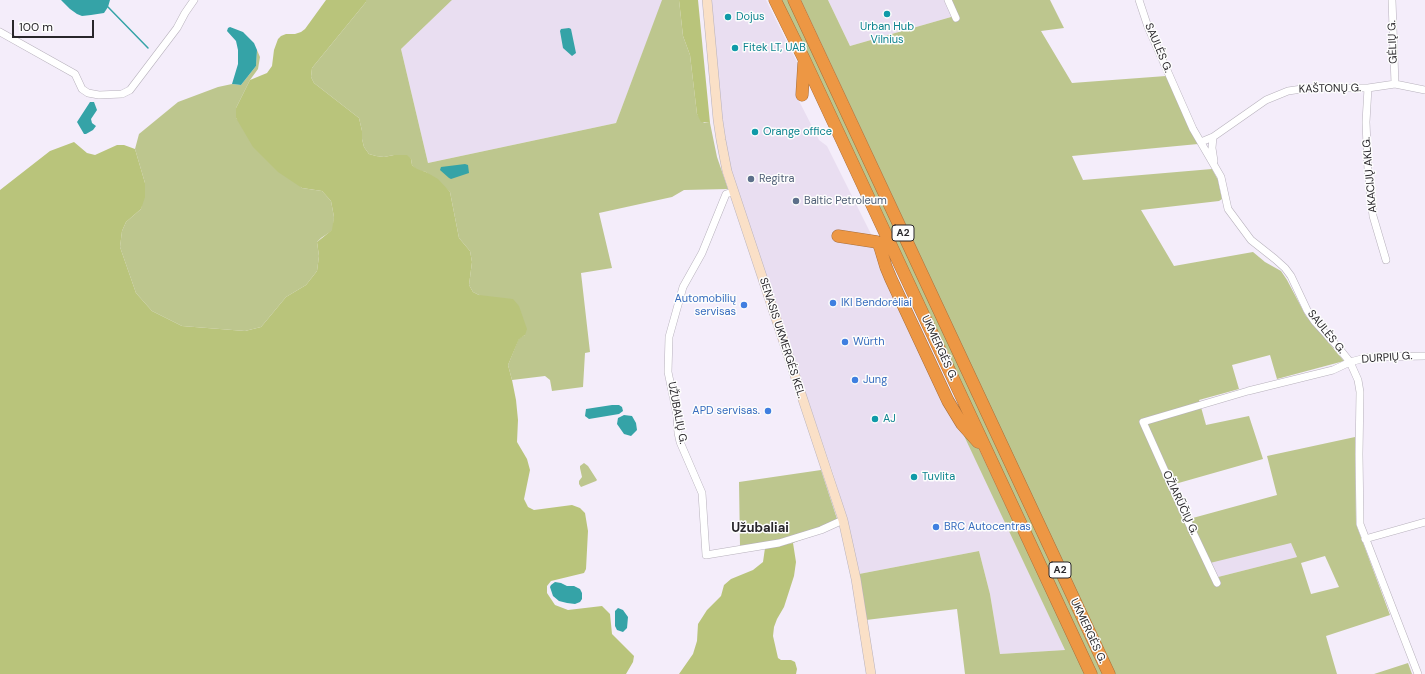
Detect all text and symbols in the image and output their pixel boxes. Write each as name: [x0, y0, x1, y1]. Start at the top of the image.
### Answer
marker: Urban Hub Vilnius: [882, 9, 892, 19]
place label: Dojus: [736, 10, 765, 24]
scale bar: [14, 12, 96, 38]
marker: Dojus: [723, 12, 733, 22]
text: 100 m: [19, 19, 53, 35]
place label: Urban Hub Vilnius: [860, 20, 914, 46]
street label: GĖLIŲ G.: [1386, 20, 1400, 64]
street label: SAULĖS G.: [1142, 21, 1174, 75]
place label: Fitek LT, UAB: [743, 41, 806, 55]
marker: Fitek LT, UAB: [730, 43, 740, 53]
street label: KAŠTONŲ G.: [1299, 82, 1361, 96]
place label: Orange office: [763, 125, 832, 139]
marker: Orange office: [750, 127, 760, 137]
street label: AKACIJŲ AKLG.: [1360, 137, 1380, 213]
place label: Regitra: [759, 172, 795, 186]
marker: Regitra: [746, 174, 756, 184]
place label: Baltic Petroleum: [804, 194, 887, 208]
marker: Baltic Petroleum: [791, 196, 801, 206]
road number: A2: [892, 225, 914, 241]
street label: SENASIS UKMERGĖS KEL.: [756, 276, 808, 400]
place label: Automobilių servisas: [675, 292, 736, 318]
place label: IKI Bendorėliai: [841, 296, 912, 310]
marker: IKI Bendorėliai: [828, 298, 838, 308]
marker: Automobilių servisas: [739, 300, 749, 310]
street label: SAULĖS G.: [1304, 307, 1348, 357]
street label: UKMERGĖS G.: [918, 313, 960, 383]
place label: Würth: [853, 335, 885, 349]
marker: Würth: [840, 337, 850, 347]
street label: DURPIŲ G.: [1361, 350, 1413, 366]
place label: Jung: [863, 373, 887, 387]
marker: Jung: [850, 375, 860, 385]
street label: UŽUBALIŲ G.: [664, 381, 690, 445]
place label: APD servisas.: [692, 404, 760, 418]
marker: APD servisas.: [763, 406, 773, 416]
place label: AJ: [883, 412, 896, 426]
marker: AJ: [870, 414, 880, 424]
street label: OŽIARŪČIŲ G.: [1159, 469, 1201, 537]
place label: Tuvlita: [922, 470, 955, 484]
marker: Tuvlita: [909, 472, 919, 482]
place label: BRC Autocentras: [944, 520, 1031, 534]
district label: Užubaliai: [731, 521, 789, 537]
marker: BRC Autocentras: [931, 522, 941, 532]
road number: A2: [1049, 562, 1071, 578]
street label: UKMERGĖS G.: [1067, 596, 1109, 666]

